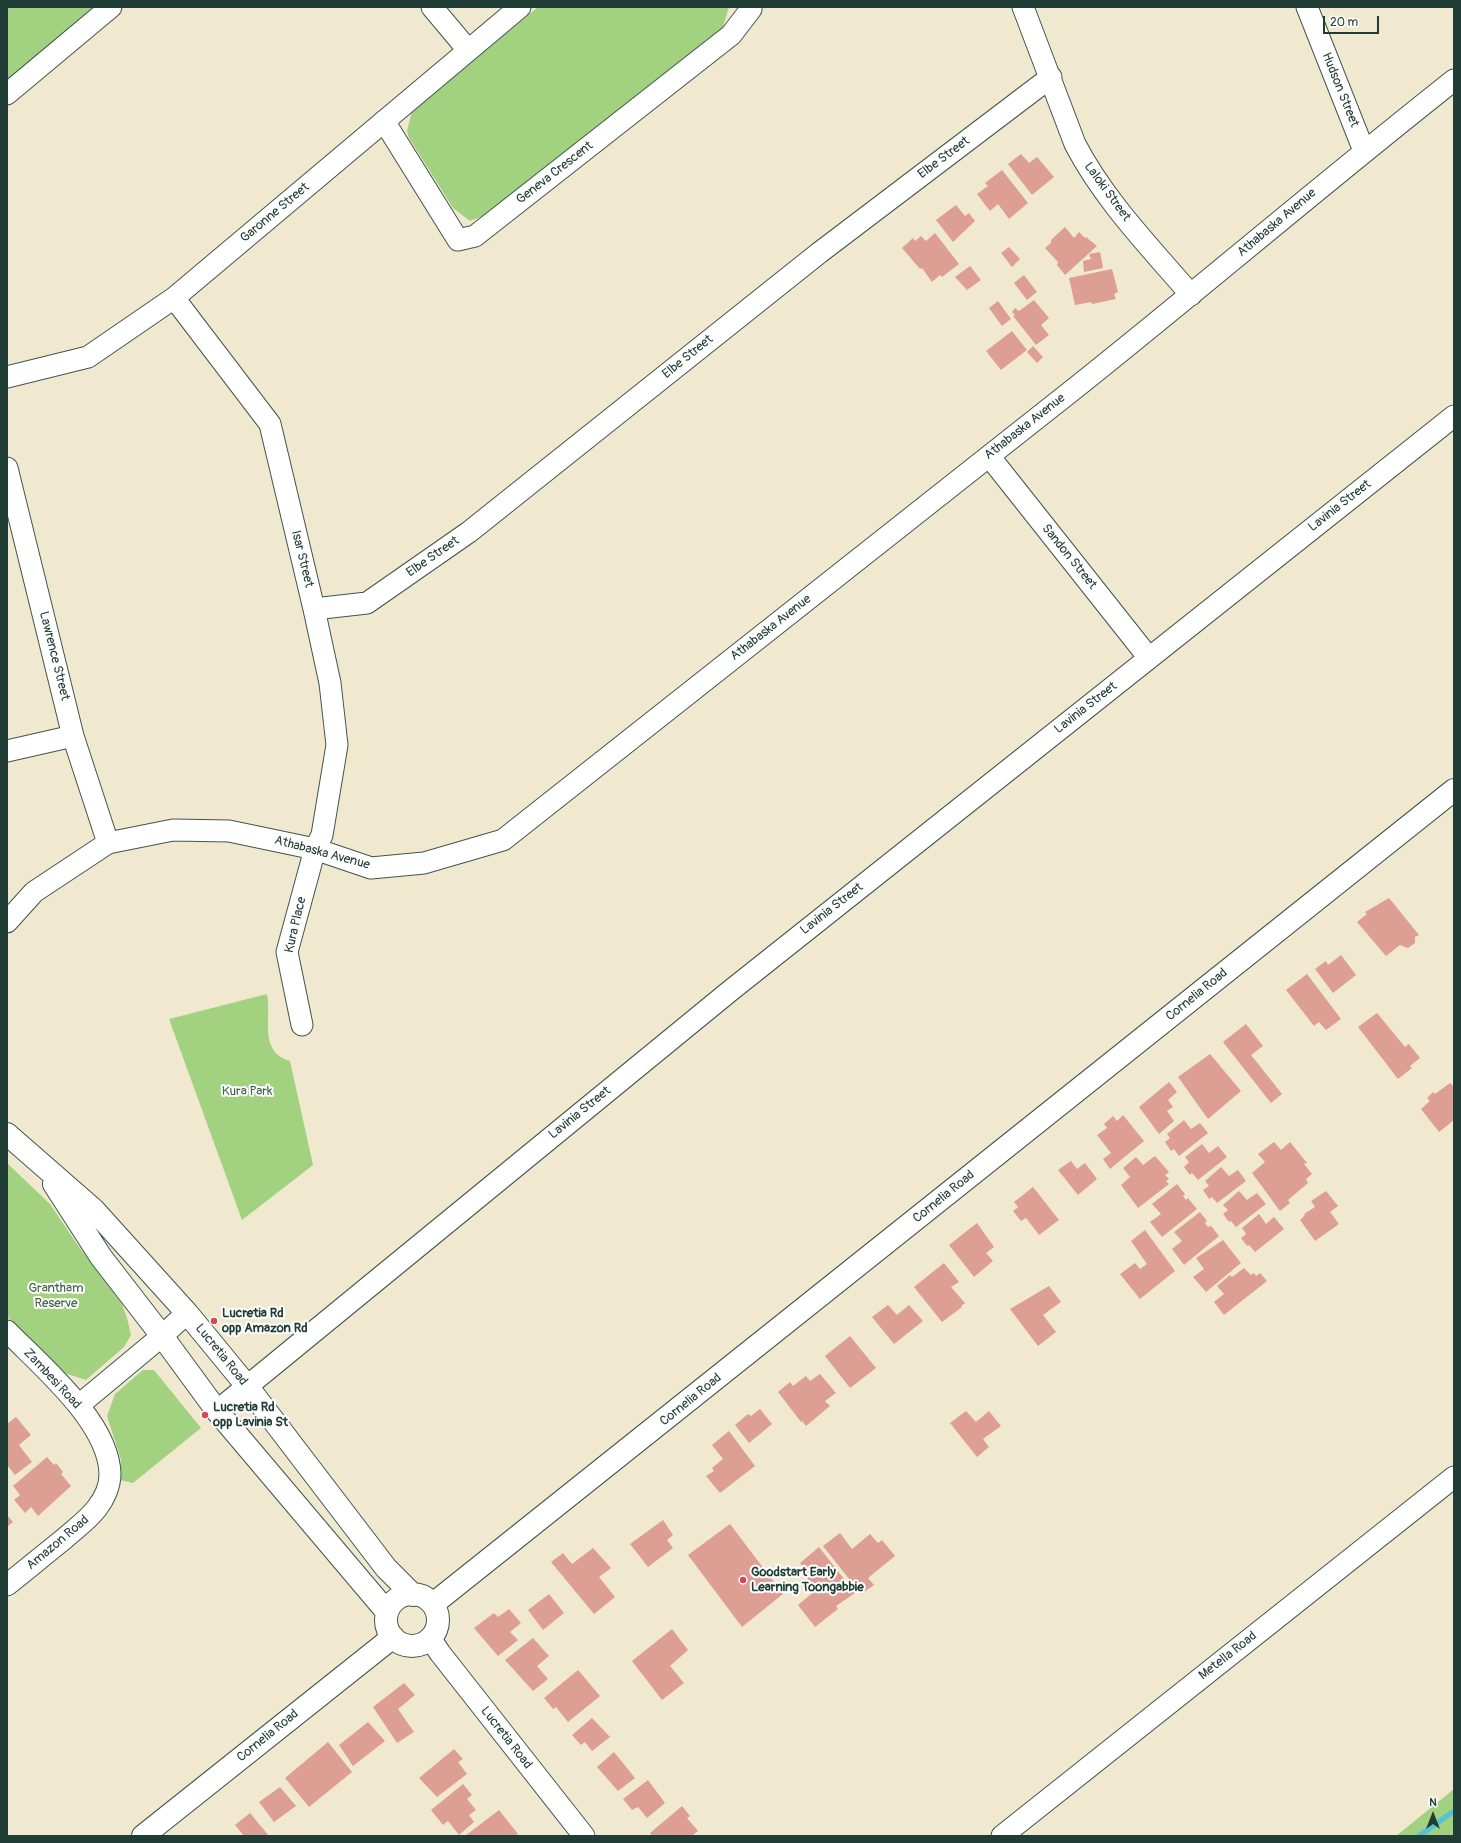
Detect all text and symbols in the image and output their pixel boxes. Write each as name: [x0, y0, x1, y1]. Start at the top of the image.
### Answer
scale bar: [1325, 8, 1381, 34]
text: 20 m: [1330, 15, 1358, 30]
street label: Hudson Street: [1318, 50, 1362, 130]
street label: Elbe Street: [915, 133, 973, 183]
street label: Geneva Crescent: [514, 138, 596, 208]
street label: Laloki Street: [1080, 159, 1134, 225]
street label: Garonne Street: [237, 180, 313, 246]
street label: Athabaska Avenue: [1234, 185, 1320, 261]
street label: Elbe Street: [659, 332, 717, 382]
street label: Athabaska Avenue: [981, 391, 1069, 463]
street label: Lavinia Street: [1306, 477, 1374, 535]
street label: Sandon Street: [1038, 521, 1100, 593]
street label: Isar Street: [287, 529, 317, 589]
street label: Elbe Street: [404, 533, 462, 581]
street label: Athabaska Avenue: [727, 592, 815, 664]
street label: Lawrence Street: [35, 610, 73, 702]
street label: Lavinia Street: [1052, 679, 1120, 737]
street label: Athabaska Avenue: [273, 833, 371, 873]
street label: Lavinia Street: [798, 880, 866, 938]
street label: Kura Place: [282, 895, 310, 955]
street label: Cornelia Road: [1163, 965, 1231, 1025]
street label: Lavinia Street: [546, 1083, 614, 1143]
park label: Kura Park: [222, 1084, 272, 1100]
street label: Cornelia Road: [910, 1167, 978, 1227]
park label: Grantham Reserve: [28, 1281, 84, 1312]
place label: Lucretia Rd opp Amazon Rd: [222, 1306, 308, 1337]
marker: Lucretia Rd opp Amazon Rd: [209, 1316, 219, 1326]
street label: Lucretia Road: [191, 1321, 251, 1389]
street label: Zambesi Road: [20, 1345, 84, 1413]
street label: Cornelia Road: [657, 1370, 725, 1430]
place label: Lucretia Rd opp Lavinia St: [213, 1400, 288, 1431]
marker: Lucretia Rd opp Lavinia St: [200, 1410, 210, 1420]
street label: Amazon Road: [24, 1512, 92, 1574]
place label: Goodstart Early Learning Toongabbie: [751, 1565, 864, 1596]
marker: Goodstart Early Learning Toongabbie: [738, 1575, 748, 1585]
street label: Metella Road: [1196, 1628, 1260, 1684]
street label: Lucretia Road: [477, 1704, 535, 1772]
street label: Cornelia Road: [234, 1706, 302, 1766]
north arrow: [1413, 1795, 1453, 1835]
text: N: [1429, 1796, 1437, 1809]

